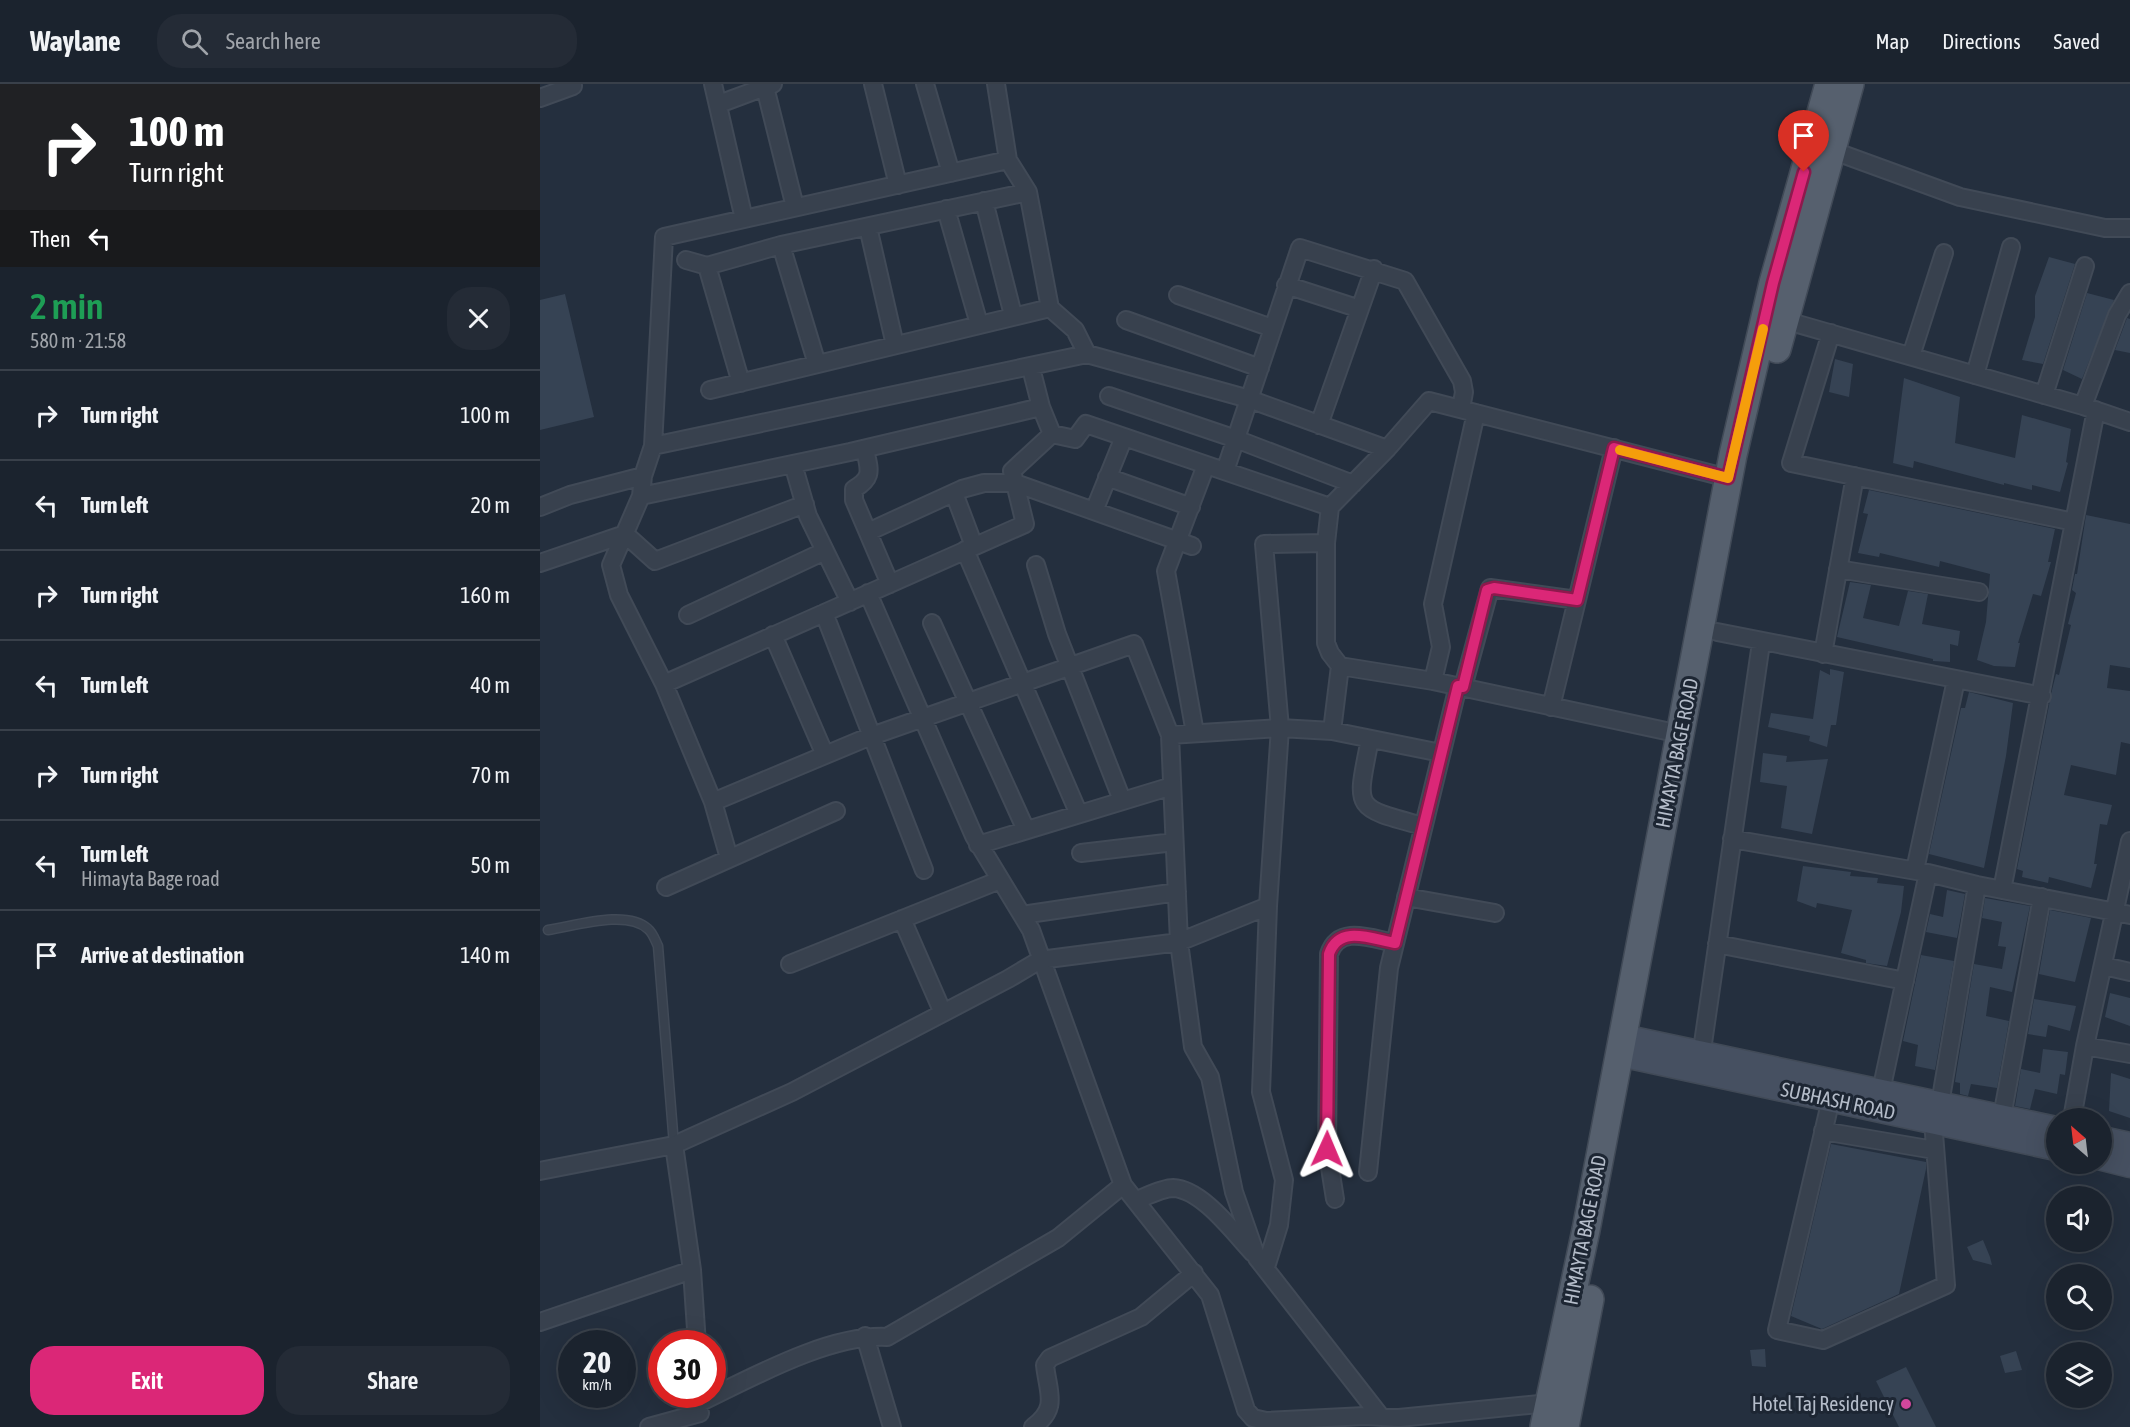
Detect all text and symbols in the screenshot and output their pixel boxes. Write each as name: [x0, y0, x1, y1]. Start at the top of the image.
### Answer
search box: [157, 14, 577, 68]
text: Waylane: [30, 25, 121, 57]
icon: search: [178, 25, 211, 58]
text: Search here: [226, 28, 321, 54]
text: Map: [1875, 29, 1909, 53]
text: Directions: [1942, 29, 2021, 53]
text: Saved: [2054, 29, 2100, 53]
text: 100 m: [129, 107, 224, 155]
icon: right: [30, 108, 108, 186]
pin: [1778, 110, 1829, 172]
icon: arrive: [1787, 119, 1820, 152]
text: Turn right: [129, 157, 224, 188]
icon: left: [83, 222, 116, 255]
text: Then: [30, 226, 71, 252]
text: 2 min: [30, 285, 104, 327]
button: close: [447, 287, 510, 350]
text: 580 m · 21:58: [30, 329, 126, 352]
icon: right: [30, 399, 63, 432]
text: Turn right: [81, 402, 158, 428]
text: 100 m: [460, 402, 510, 428]
icon: left: [30, 489, 63, 522]
text: Turn left: [81, 492, 148, 518]
text: 20 m: [470, 492, 510, 518]
icon: right: [30, 579, 63, 612]
text: Turn right: [81, 582, 158, 608]
text: 160 m: [460, 582, 510, 608]
icon: left: [30, 669, 63, 702]
text: Turn left: [81, 672, 148, 698]
text: 40 m: [470, 672, 510, 698]
street label: HIMAYTA BAGE ROAD: [1651, 676, 1702, 830]
icon: right: [30, 759, 63, 792]
text: Turn right: [81, 762, 158, 788]
text: 70 m: [470, 762, 510, 788]
text: Turn left: [81, 841, 148, 867]
icon: left: [30, 849, 63, 882]
text: 50 m: [470, 852, 510, 878]
text: Himayta Bage road: [81, 867, 220, 890]
icon: arrive: [30, 939, 63, 972]
text: Arrive at destination: [81, 942, 244, 968]
text: 140 m: [460, 942, 510, 968]
street label: SUBHASH ROAD: [1779, 1077, 1897, 1124]
north arrow: [2046, 1108, 2112, 1174]
map controls: [2046, 1108, 2112, 1408]
position arrow: [1295, 1117, 1359, 1181]
street label: HIMAYTA BAGE ROAD: [1559, 1153, 1610, 1307]
button: sound: [2046, 1186, 2112, 1252]
button: search: [2046, 1264, 2112, 1330]
speed limit sign: 30: [648, 1330, 726, 1408]
button: layers: [2046, 1342, 2112, 1408]
text: 20: [583, 1345, 611, 1379]
button: Exit: [30, 1346, 264, 1415]
button: Share: [276, 1346, 510, 1415]
text: km/h: [582, 1376, 612, 1393]
place label: Hotel Taj Residency: [1752, 1392, 1894, 1415]
marker: Hotel Taj Residency: [1899, 1397, 1913, 1411]

